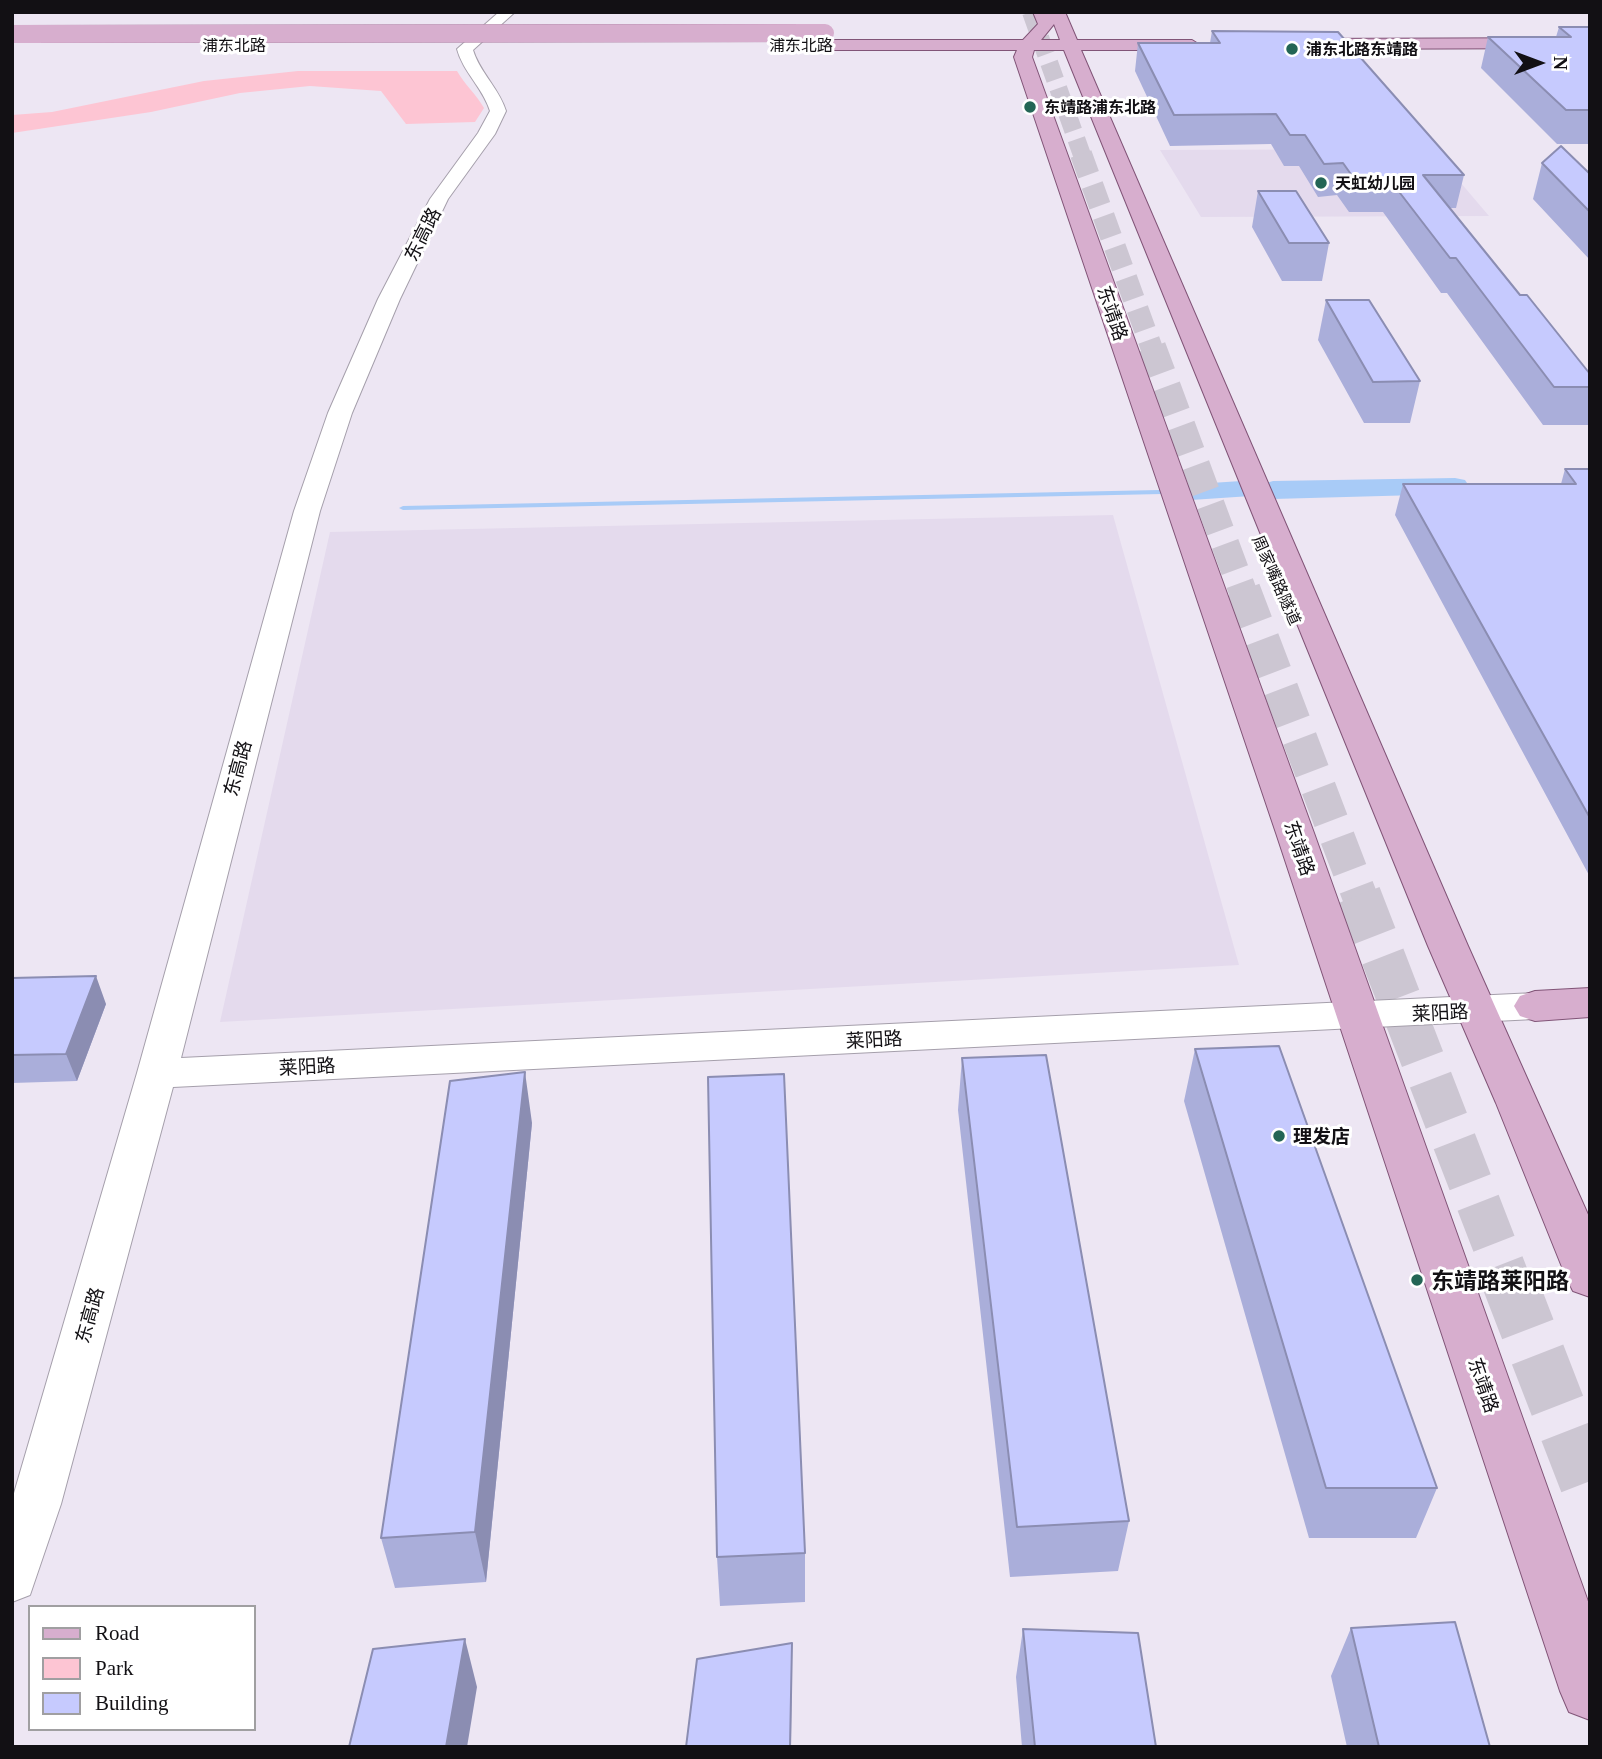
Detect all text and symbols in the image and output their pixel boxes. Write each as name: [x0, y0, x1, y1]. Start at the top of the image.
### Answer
north arrow: [1504, 28, 1574, 98]
street label: 浦东北路: [202, 35, 266, 55]
street label: 浦东北路: [769, 35, 833, 55]
place label: 浦东北路东靖路: [1306, 39, 1418, 59]
marker: 浦东北路东靖路: [1284, 41, 1300, 57]
text: N: [1550, 56, 1571, 70]
place label: 东靖路浦东北路: [1044, 97, 1156, 117]
marker: 东靖路浦东北路: [1022, 99, 1038, 115]
place label: 天虹幼儿园: [1335, 173, 1415, 193]
marker: 天虹幼儿园: [1313, 175, 1329, 191]
street label: 东高路: [399, 203, 445, 265]
street label: 东靖路: [1093, 282, 1133, 344]
street label: 周家嘴路隧道: [1249, 532, 1305, 628]
street label: 东高路: [219, 738, 255, 798]
street label: 东靖路: [1280, 817, 1320, 879]
street label: 莱阳路: [1411, 999, 1469, 1025]
street label: 莱阳路: [845, 1026, 903, 1052]
street label: 莱阳路: [278, 1053, 336, 1079]
place label: 理发店: [1293, 1125, 1350, 1147]
marker: 理发店: [1271, 1128, 1287, 1144]
place label: 东靖路莱阳路: [1431, 1266, 1569, 1294]
marker: 东靖路莱阳路: [1409, 1272, 1425, 1288]
street label: 东高路: [70, 1284, 108, 1346]
street label: 东靖路: [1464, 1354, 1504, 1416]
legend: [28, 1605, 256, 1731]
text: Road: [95, 1621, 139, 1645]
text: Park: [95, 1656, 134, 1680]
text: Building: [95, 1691, 169, 1715]

